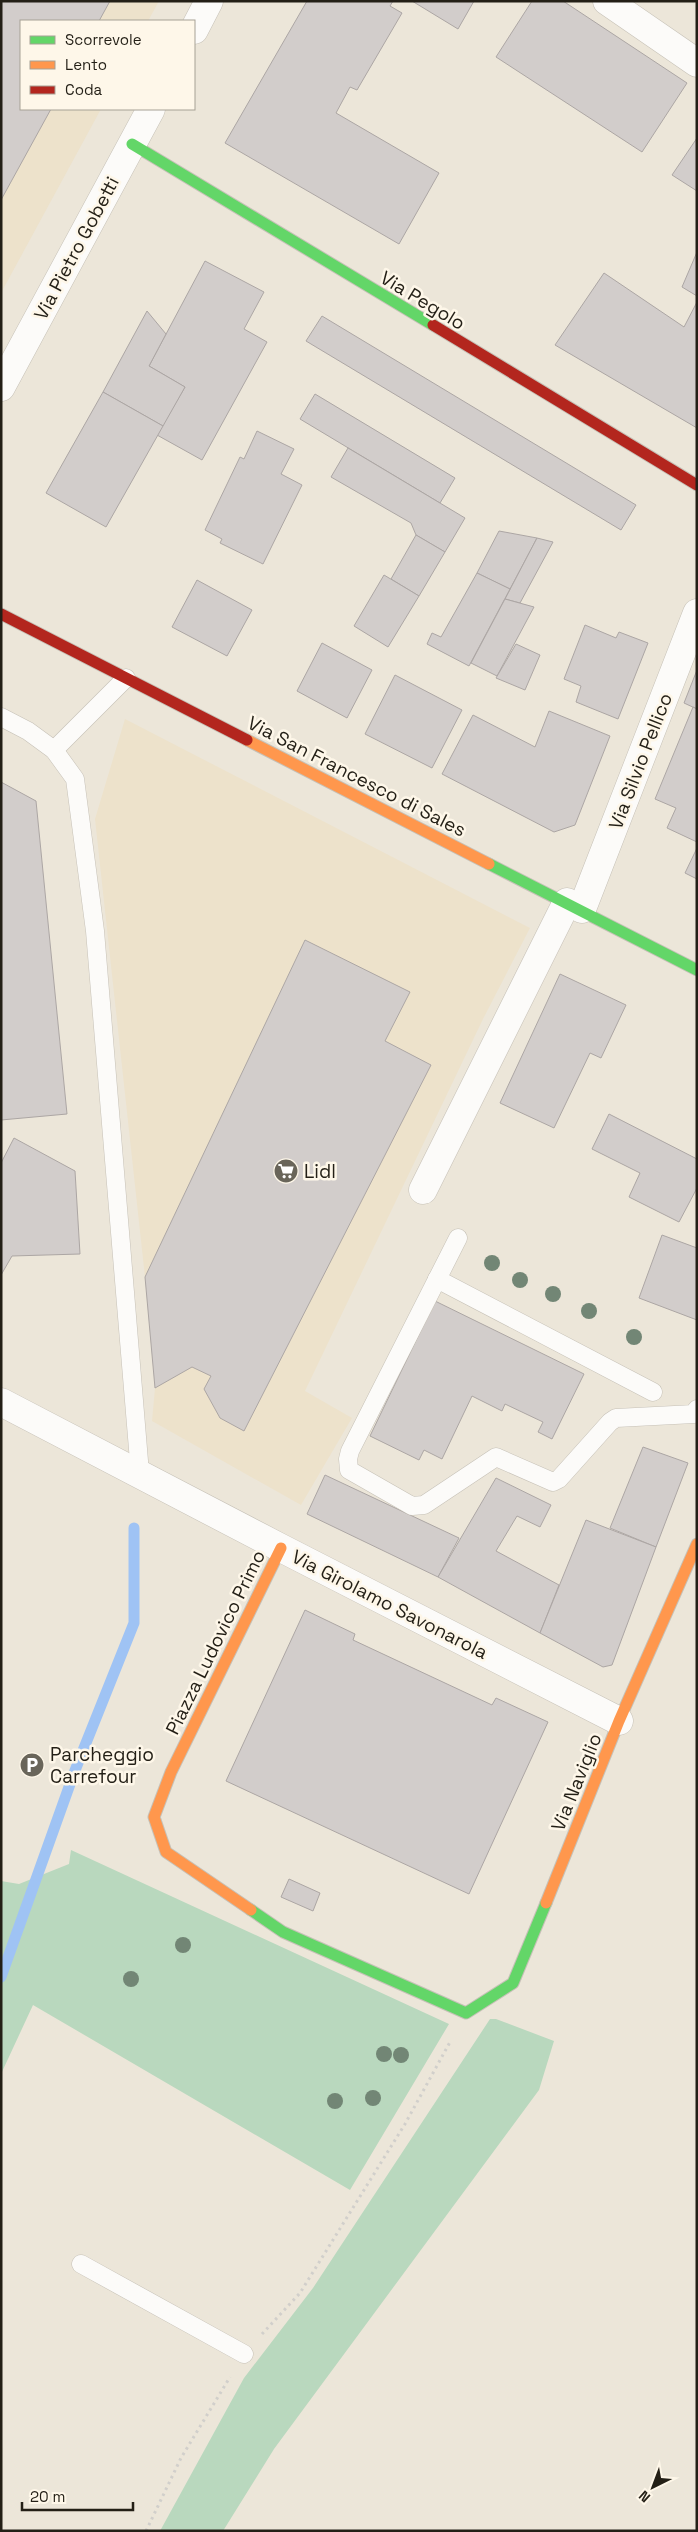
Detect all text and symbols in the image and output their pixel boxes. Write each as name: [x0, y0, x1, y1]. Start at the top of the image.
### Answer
legend: [20, 20, 195, 110]
text: Scorrevole: [65, 30, 142, 49]
text: Lento: [65, 55, 107, 74]
text: Coda: [65, 80, 103, 99]
street label: Via Pietro Gobetti: [28, 172, 125, 324]
street label: Via Pegolo: [376, 265, 470, 336]
street label: Via Silvio Pellico: [603, 689, 678, 833]
street label: Via San Francesco di Sales: [243, 710, 470, 842]
supermarket icon: Lidl: [273, 1158, 299, 1184]
place label: Lidl: [304, 1159, 336, 1184]
street label: Via Girolamo Savonarola: [287, 1544, 492, 1665]
street label: Piazza Ludovico Primo: [160, 1546, 271, 1739]
street label: Via Naviglio: [546, 1730, 607, 1835]
place label: Parcheggio Carrefour: [50, 1742, 154, 1789]
parking icon: Parcheggio Carrefour: [19, 1752, 45, 1778]
north arrow: [628, 2462, 678, 2512]
scale bar: [22, 2480, 134, 2512]
text: 20 m: [30, 2487, 65, 2506]
text: N: [635, 2487, 654, 2506]

